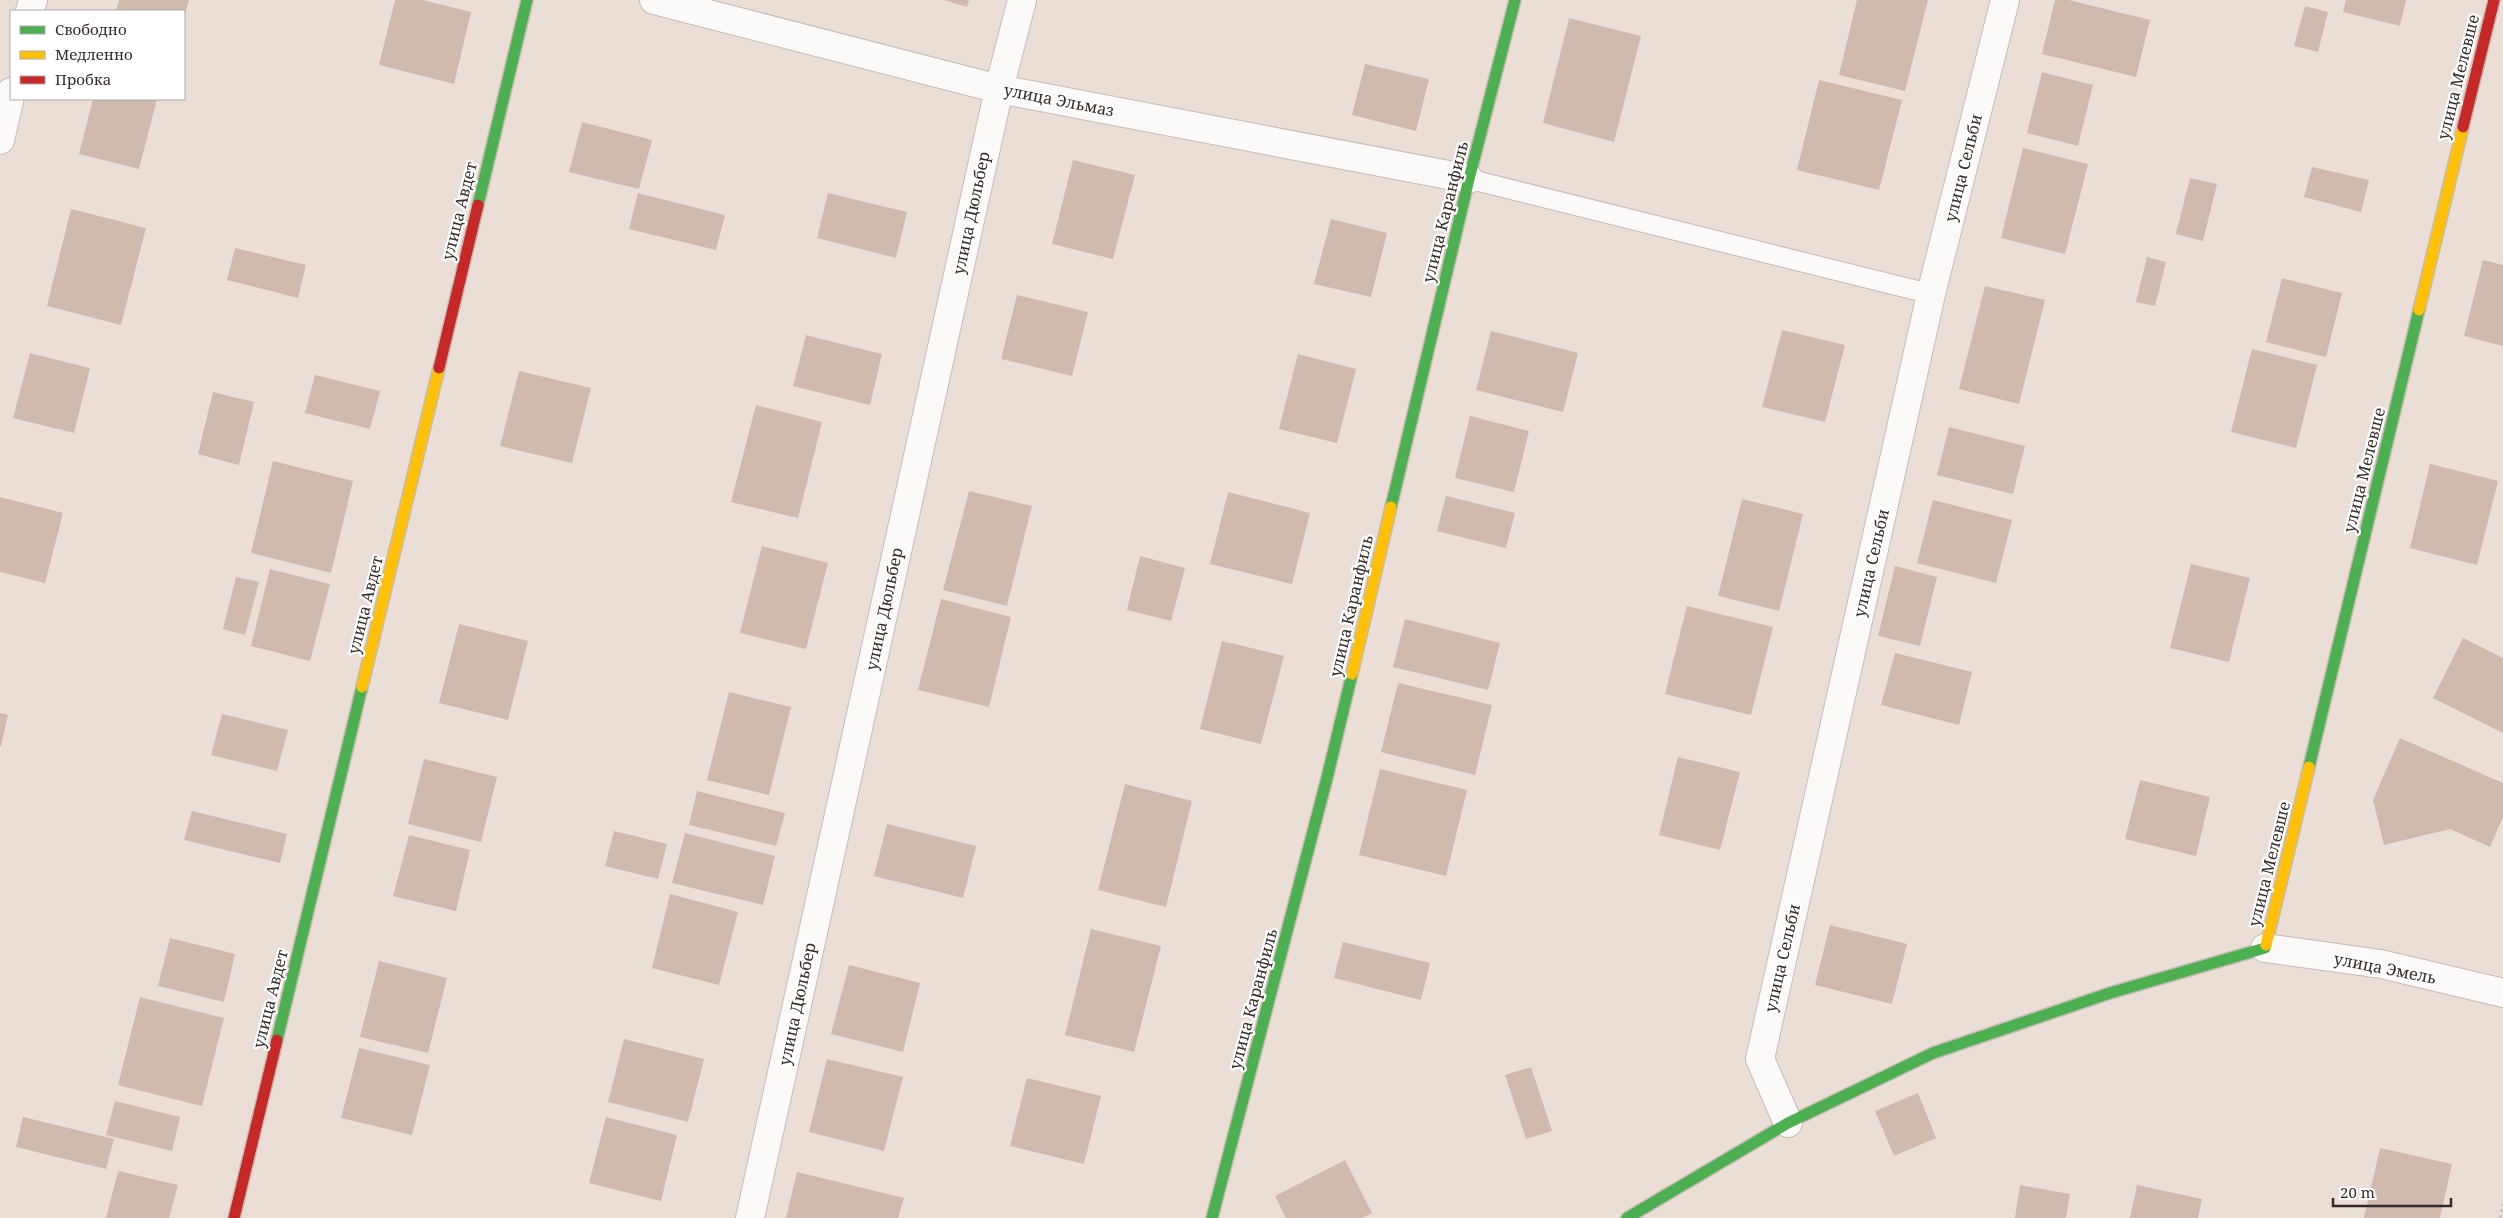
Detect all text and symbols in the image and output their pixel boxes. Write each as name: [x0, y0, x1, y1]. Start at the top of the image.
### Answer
legend: [10, 10, 185, 100]
street label: улица Мелевше: [2432, 12, 2484, 142]
text: Свободно: [55, 19, 127, 39]
text: Медленно: [55, 44, 133, 64]
text: Пробка: [55, 69, 111, 89]
street label: улица Эльмаз: [1002, 79, 1116, 121]
street label: улица Сельби: [1939, 112, 1987, 224]
street label: улица Каранфиль: [1417, 139, 1473, 285]
street label: улица Дюльбер: [947, 150, 995, 276]
street label: улица Авдет: [436, 159, 482, 262]
street label: улица Мелевше: [2338, 405, 2390, 535]
street label: улица Сельби: [1848, 507, 1894, 619]
street label: улица Каранфиль: [1324, 533, 1378, 679]
street label: улица Дюльбер: [860, 546, 908, 672]
street label: улица Авдет: [342, 553, 388, 656]
street label: улица Мелевше: [2243, 799, 2295, 929]
street label: улица Сельби: [1759, 902, 1805, 1014]
street label: улица Каранфиль: [1224, 926, 1282, 1072]
street label: улица Дюльбер: [773, 941, 821, 1067]
street label: улица Авдет: [247, 947, 293, 1050]
street label: улица Эмель: [2332, 947, 2438, 989]
scale bar: [2333, 1176, 2450, 1208]
text: 20 m: [2340, 1182, 2375, 1202]

